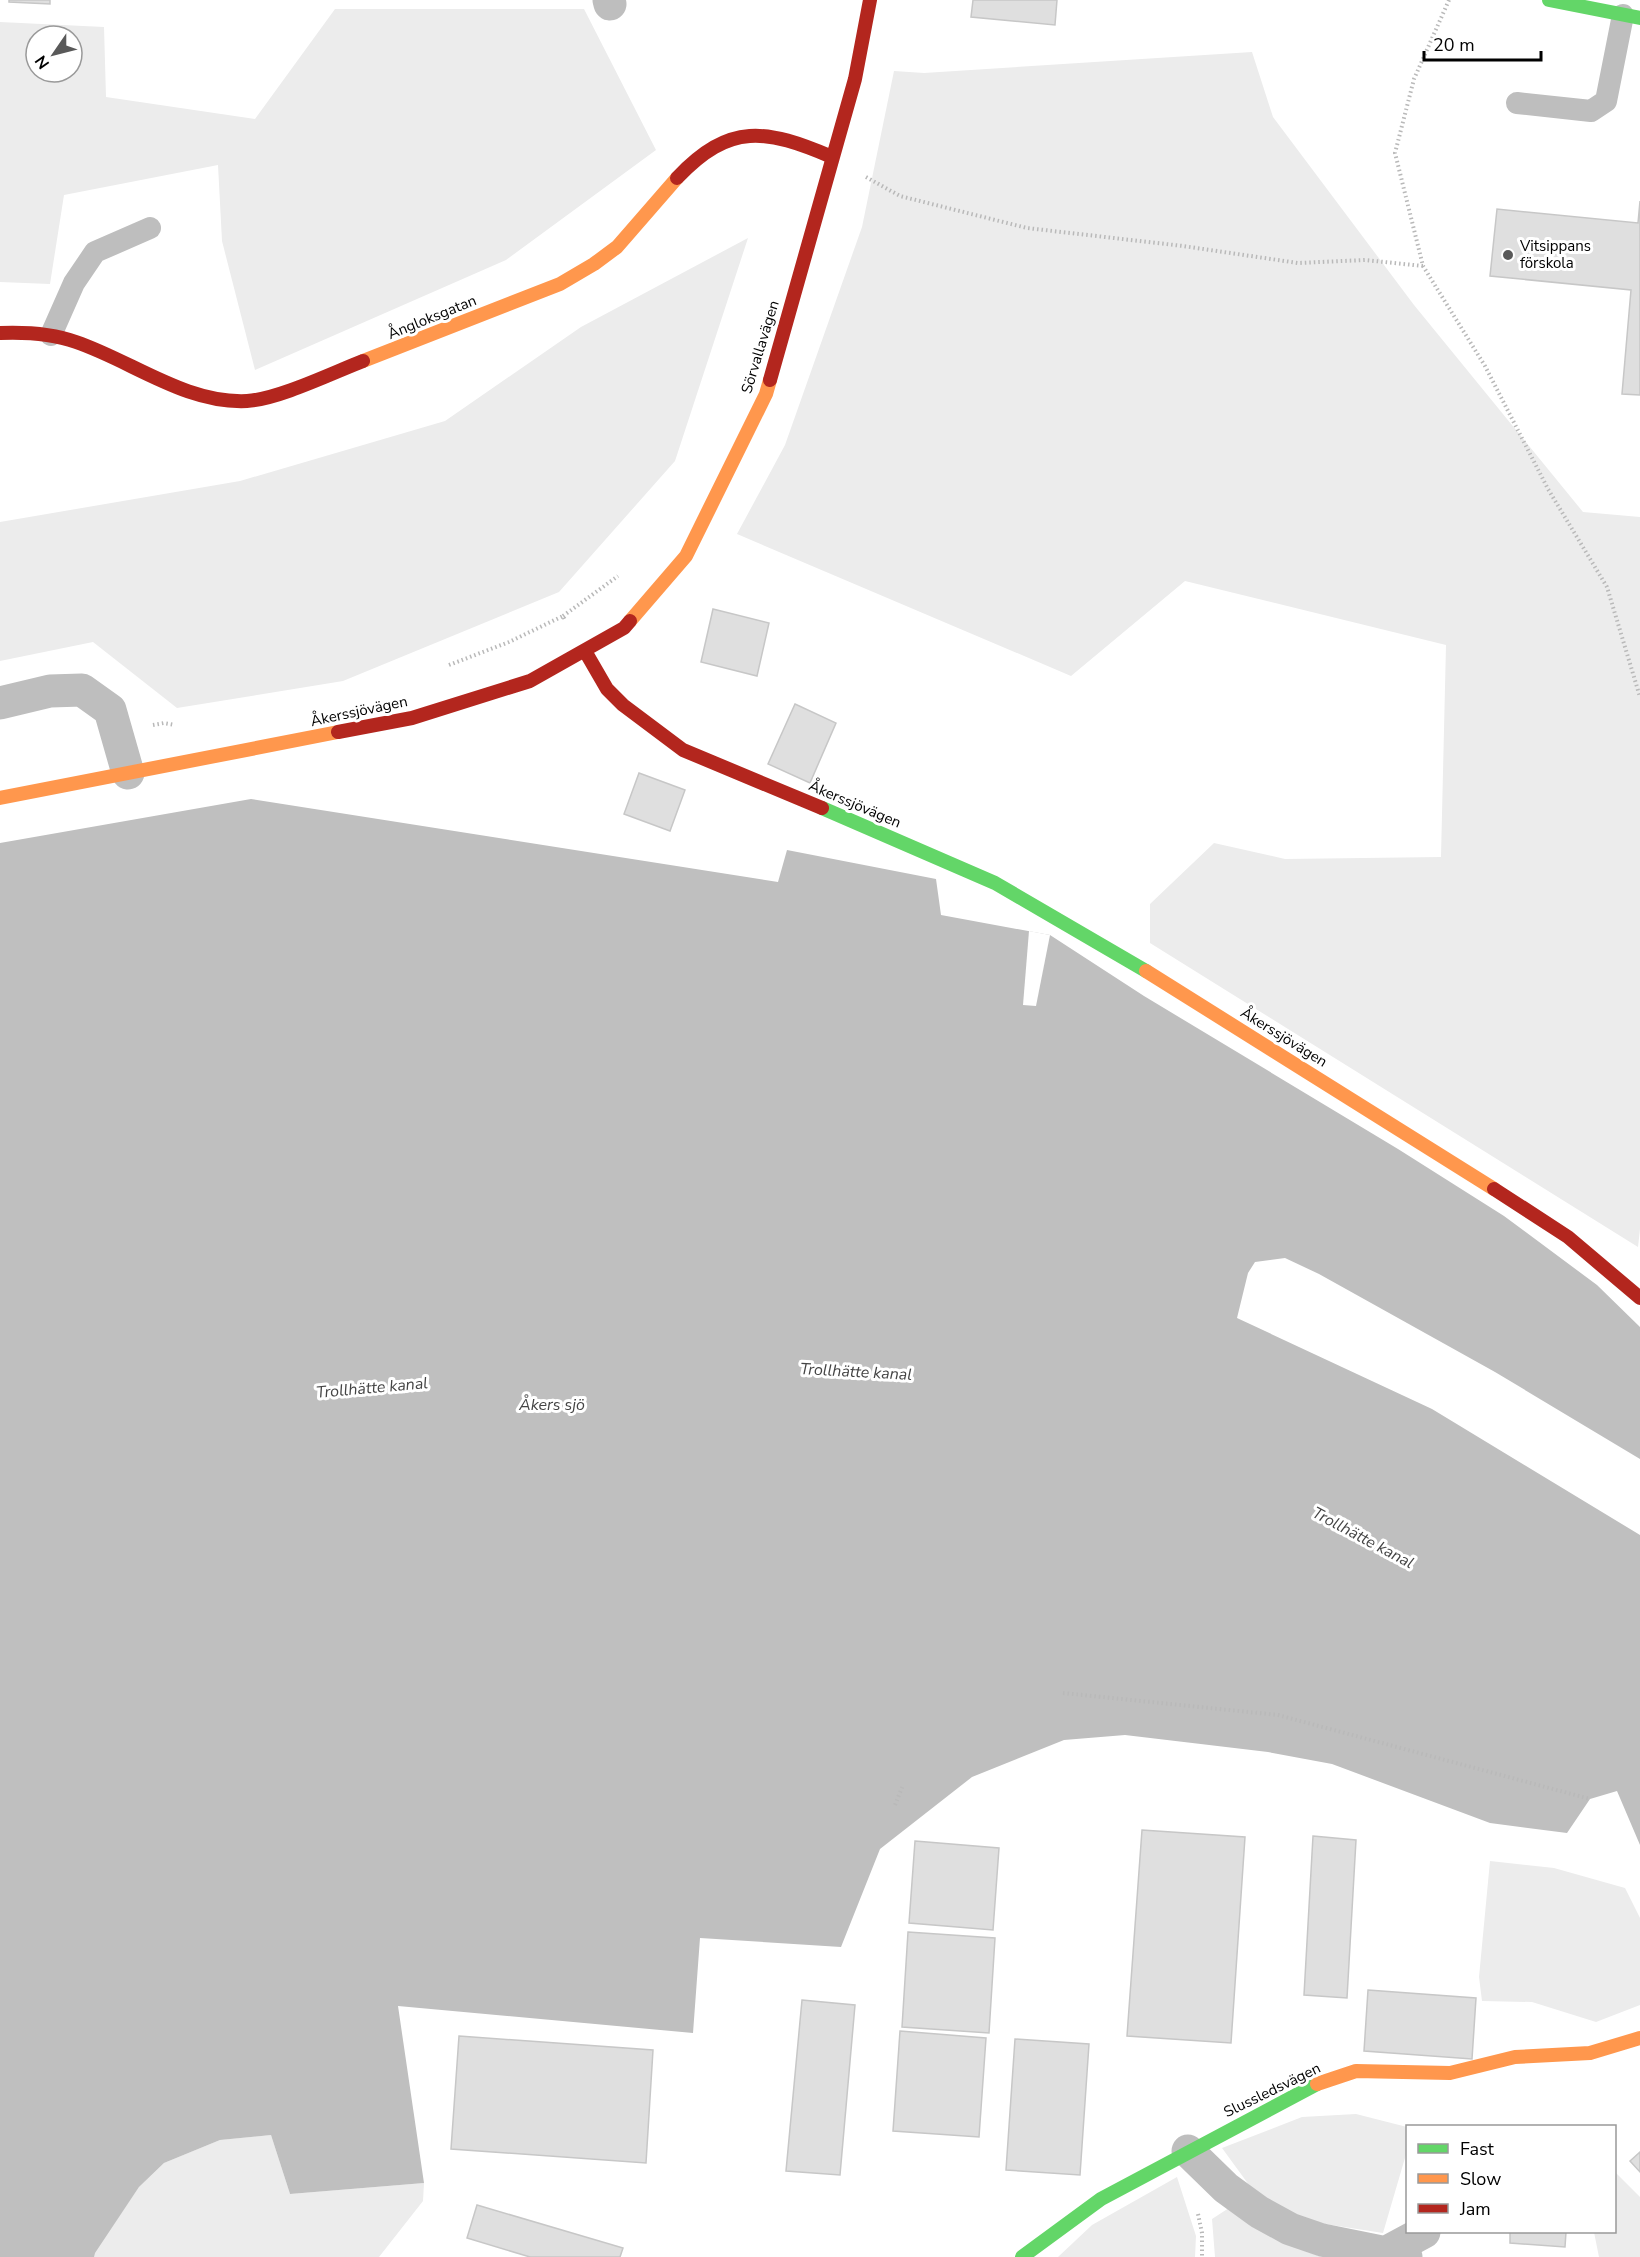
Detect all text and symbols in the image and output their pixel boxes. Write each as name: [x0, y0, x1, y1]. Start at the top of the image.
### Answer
north arrow: [24, 24, 84, 84]
scale bar: [1424, 24, 1541, 62]
text: 20 m: [1433, 33, 1475, 57]
text: N: [30, 51, 55, 73]
place label: Vitsippans förskola: [1519, 236, 1591, 273]
marker: Vitsippans förskola: [1501, 248, 1515, 262]
street label: Ångloksgatan: [384, 289, 479, 344]
street label: Sörvallavägen: [736, 298, 784, 396]
street label: Åkerssjövägen: [309, 690, 409, 731]
street label: Åkerssjövägen: [806, 775, 905, 832]
street label: Åkerssjövägen: [1237, 1002, 1332, 1072]
water label: Trollhätte kanal: [799, 1358, 913, 1386]
water label: Trollhätte kanal: [315, 1372, 429, 1404]
water label: Åkers sjö: [518, 1394, 585, 1416]
water label: Trollhätte kanal: [1308, 1502, 1418, 1574]
street label: Slussledsvägen: [1220, 2058, 1324, 2122]
legend: [1406, 2125, 1616, 2233]
text: Fast: [1460, 2137, 1495, 2161]
text: Slow: [1460, 2167, 1501, 2191]
text: Jam: [1459, 2197, 1491, 2221]

